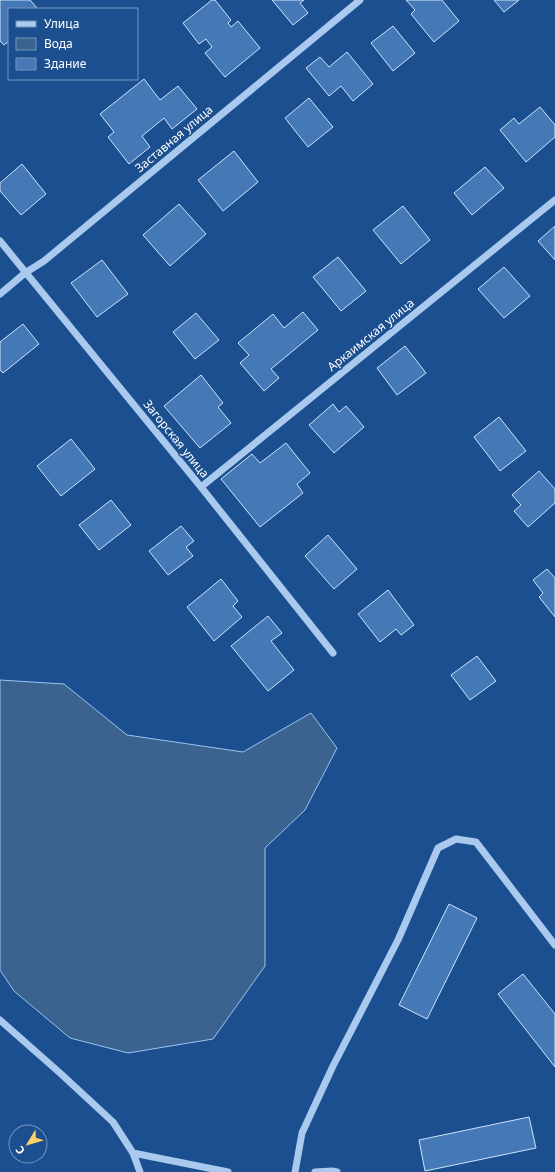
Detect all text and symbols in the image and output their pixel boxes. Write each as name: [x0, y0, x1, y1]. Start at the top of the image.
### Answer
legend: [8, 8, 138, 80]
text: Улица: [44, 15, 79, 32]
text: Вода: [44, 35, 73, 52]
text: Здание: [44, 55, 87, 72]
street label: Заставная улица: [131, 101, 216, 176]
street label: Аркаимская улица: [324, 294, 418, 375]
street label: Загорская улица: [140, 396, 213, 481]
north arrow: [8, 1124, 48, 1164]
text: С: [12, 1143, 28, 1158]

